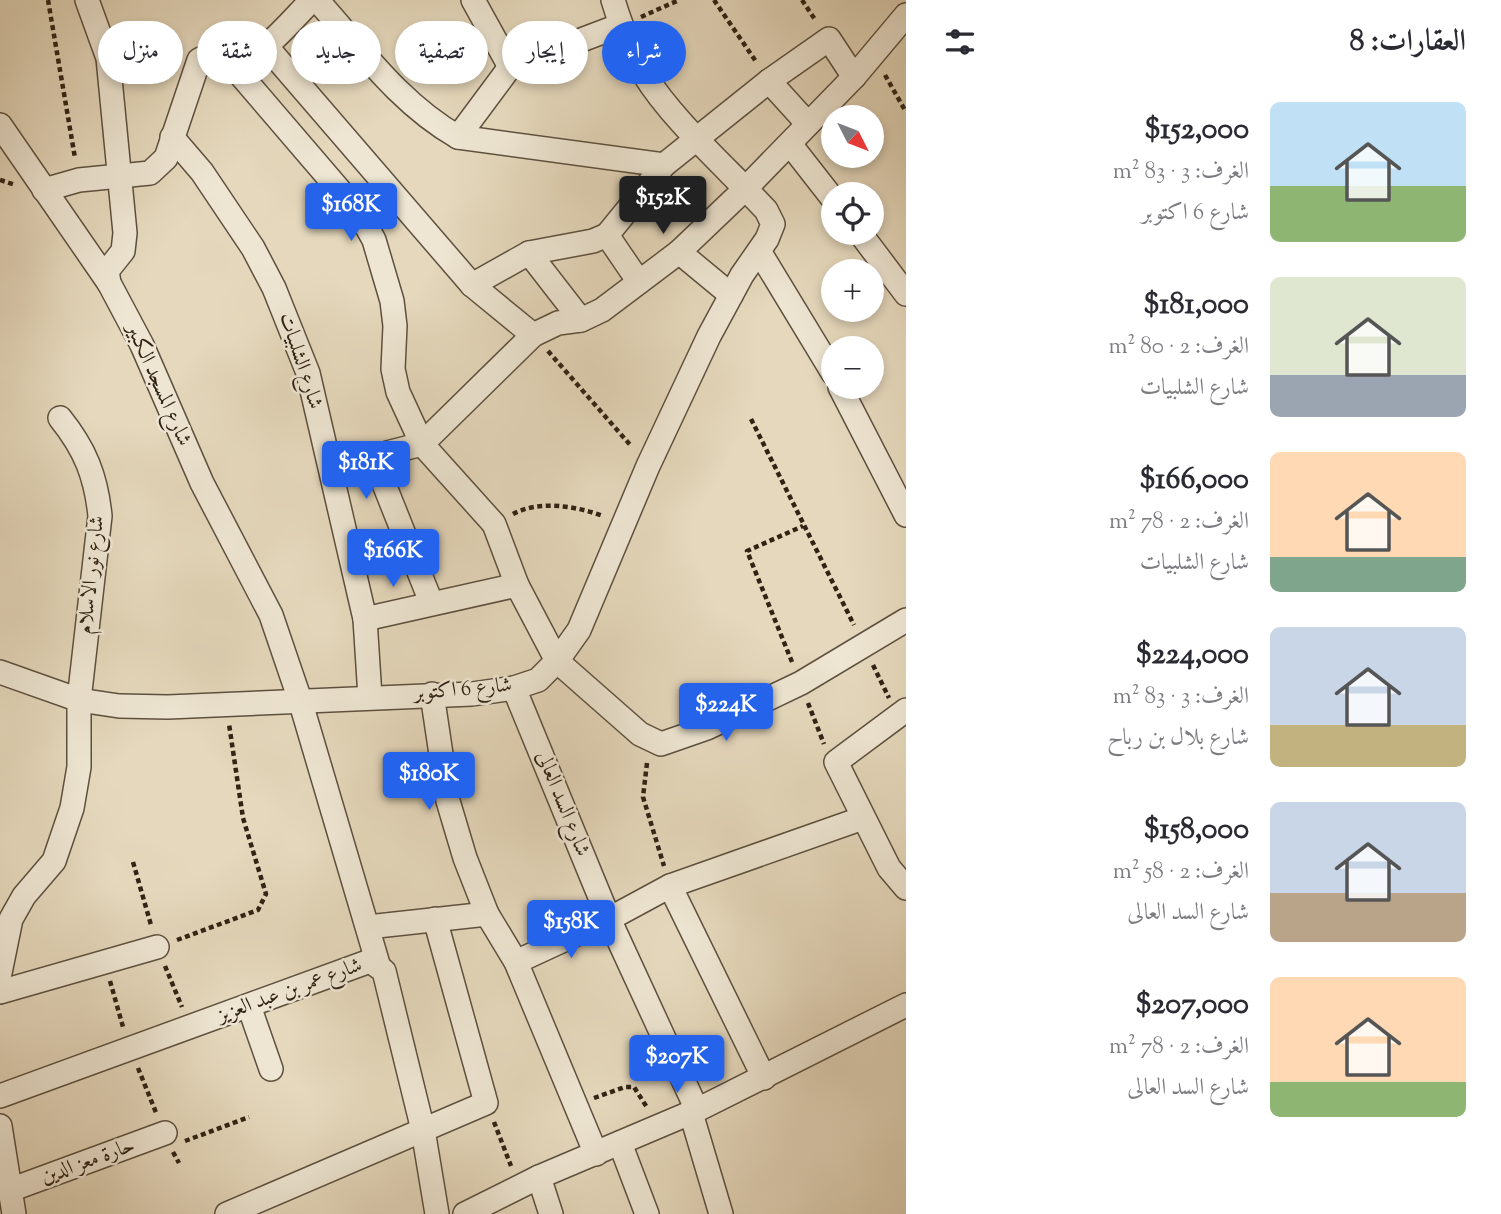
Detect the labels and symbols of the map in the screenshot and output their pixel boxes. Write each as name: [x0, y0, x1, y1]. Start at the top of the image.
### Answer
north arrow: [821, 105, 884, 168]
pin: $152K: [614, 176, 712, 236]
pin: $168K: [302, 184, 400, 243]
street label: شارع الشلبيات: [269, 309, 330, 413]
street label: شارع المسجد الكبير: [116, 317, 198, 452]
pin: $181K: [317, 442, 415, 501]
street label: شارع نور الاسلام: [71, 514, 114, 636]
pin: $166K: [344, 530, 442, 589]
street label: شارع 6 اكتوبر: [411, 671, 513, 710]
pin: $224K: [677, 684, 775, 743]
street label: شارع السد العالى: [526, 747, 597, 862]
pin: $180K: [380, 752, 478, 812]
pin: $158K: [522, 900, 620, 960]
street label: شارع عمر بن عبد العزيز: [212, 951, 367, 1033]
pin: $207K: [628, 1036, 726, 1095]
street label: حارة معز الدين: [37, 1131, 139, 1193]

